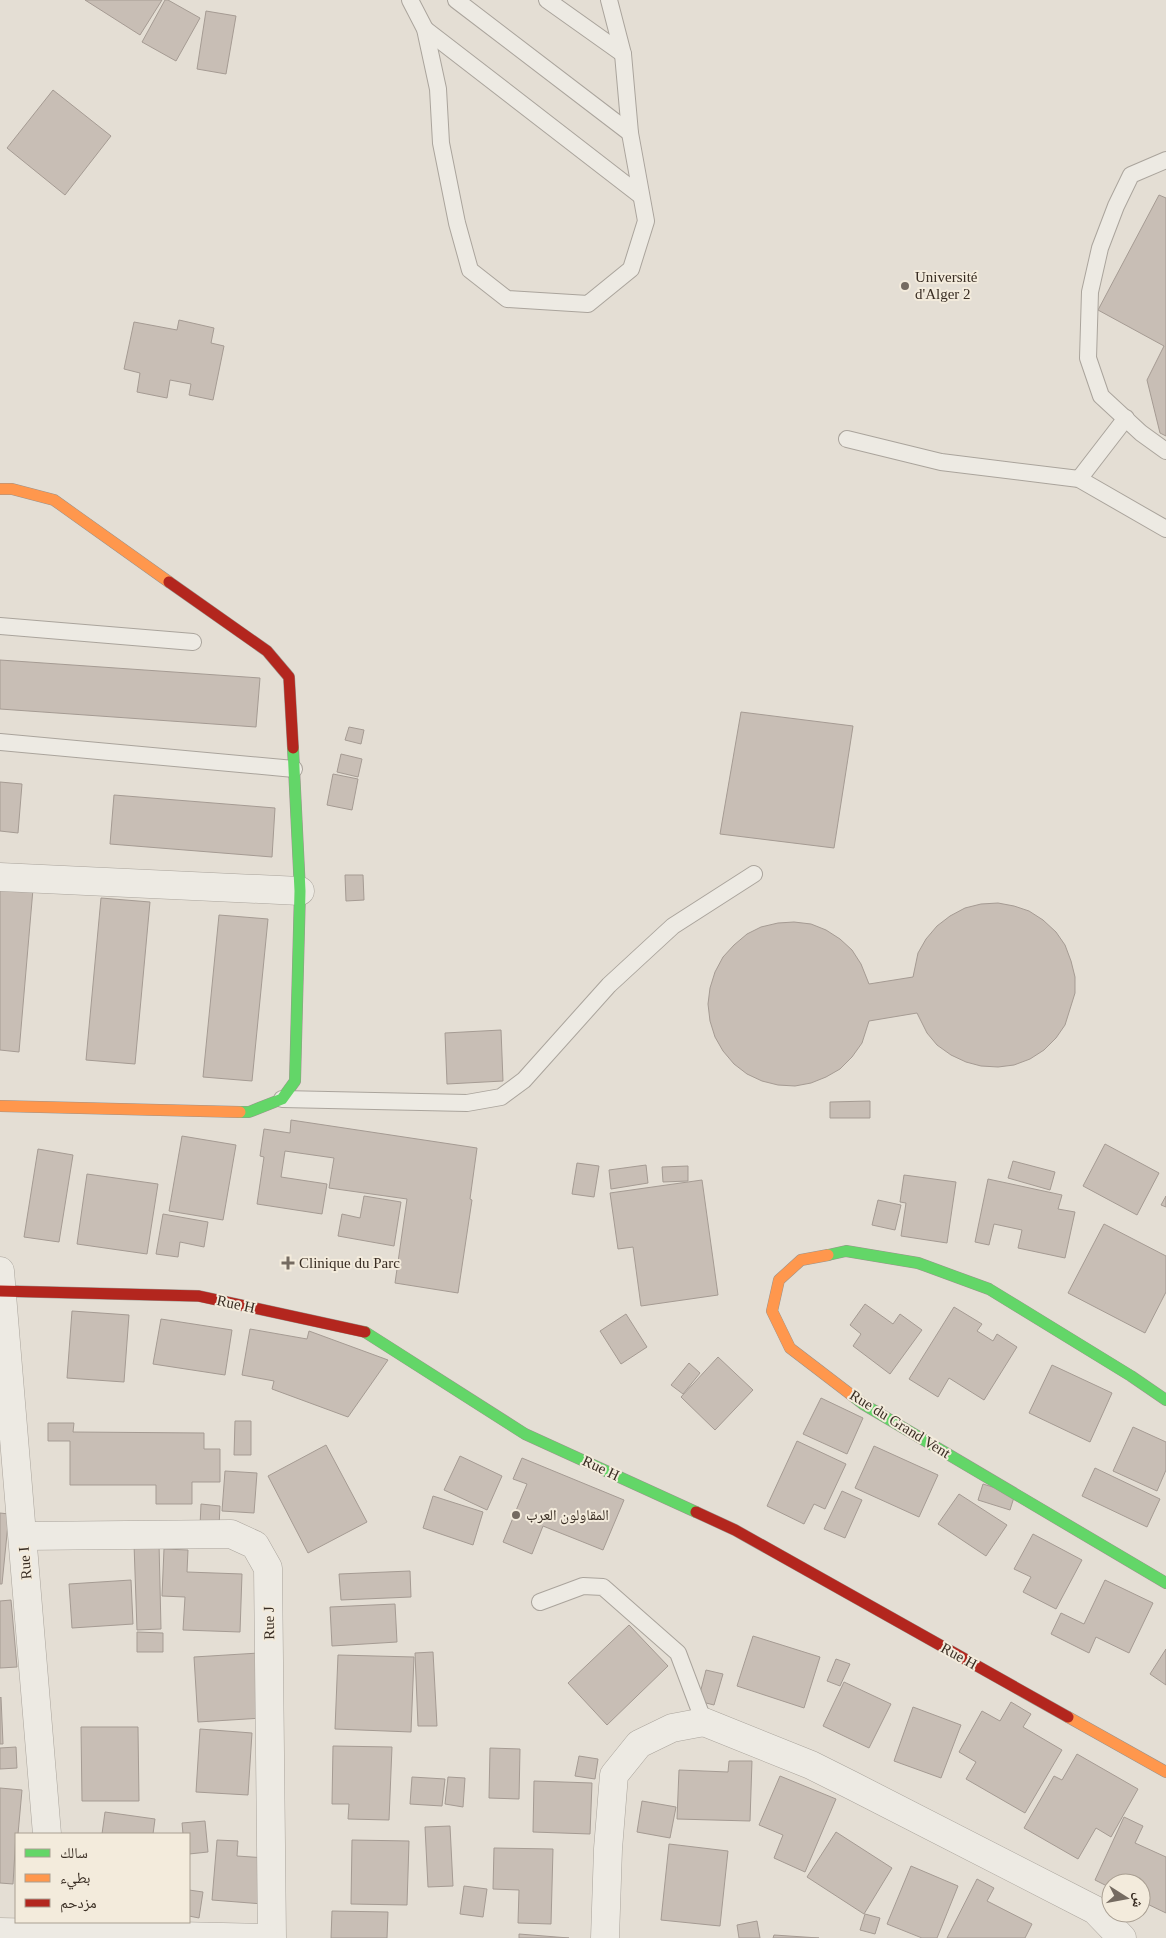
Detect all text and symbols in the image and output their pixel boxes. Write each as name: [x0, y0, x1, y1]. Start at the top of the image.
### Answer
place label: Université d'Alger 2: [915, 269, 978, 302]
marker: Université d'Alger 2: [899, 280, 911, 292]
place label: Clinique du Parc: [299, 1255, 400, 1271]
marker: Clinique du Parc: [281, 1256, 295, 1270]
street label: Rue H: [215, 1292, 257, 1316]
street label: Rue du Grand Vent: [847, 1387, 954, 1462]
street label: Rue H: [580, 1453, 622, 1484]
place label: المقاولون العرب: [526, 1507, 609, 1525]
marker: المقاولون العرب: [510, 1509, 522, 1521]
street label: Rue I: [16, 1546, 34, 1580]
street label: Rue J: [261, 1606, 277, 1640]
street label: Rue H: [938, 1640, 980, 1672]
legend: [15, 1833, 190, 1923]
text: سالك: [60, 1845, 88, 1861]
text: بطيء: [60, 1870, 90, 1890]
north arrow: [1101, 1873, 1151, 1923]
text: ش: [1128, 1891, 1147, 1909]
text: مزدحم: [60, 1895, 97, 1913]

